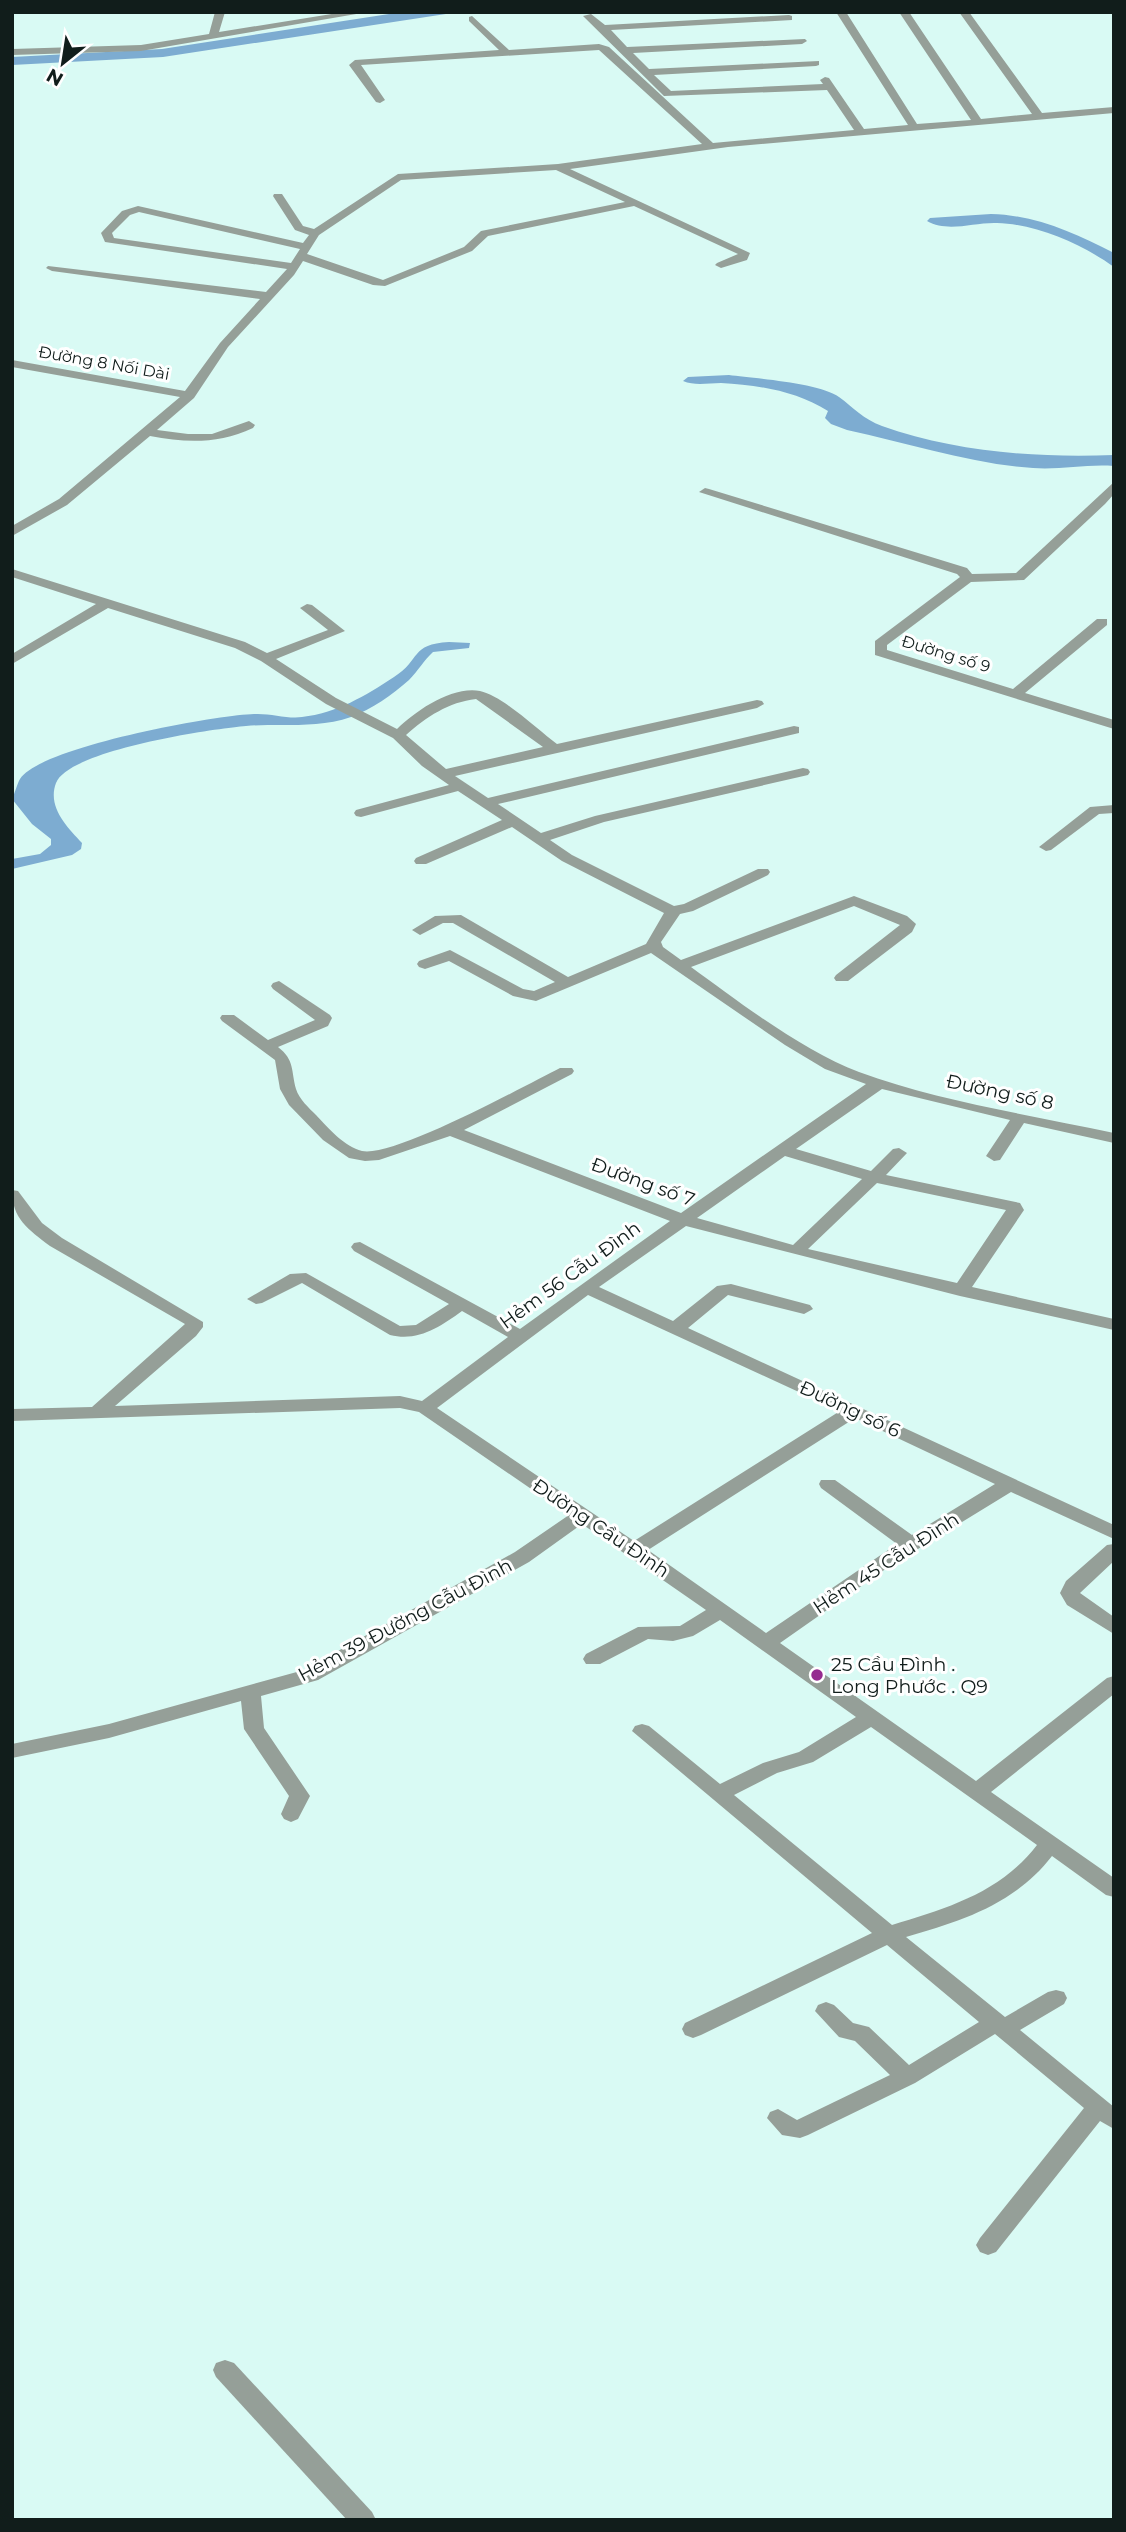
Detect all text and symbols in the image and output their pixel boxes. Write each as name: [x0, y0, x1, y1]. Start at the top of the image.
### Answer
north arrow: [28, 28, 98, 98]
text: N: [42, 63, 67, 91]
street label: Đường 8 Nối Dài: [37, 342, 171, 384]
street label: Đường số 9: [899, 632, 993, 676]
street label: Đường số 8: [944, 1069, 1056, 1115]
street label: Đường số 7: [588, 1153, 698, 1211]
street label: Hẻm 56 Cẫu Đình: [495, 1216, 645, 1334]
street label: Đường số 6: [796, 1376, 904, 1442]
street label: Đường Cầu Đình: [528, 1474, 674, 1582]
street label: Hẻm 45 Cẫu Đình: [809, 1507, 963, 1619]
street label: Hẻm 39 Đường Cẫu Đình: [294, 1554, 516, 1686]
place label: 25 Cầu Đình . Long Phước . Q9: [831, 1653, 988, 1698]
marker: 25 Cầu Đình . Long Phước . Q9: [809, 1667, 825, 1683]

